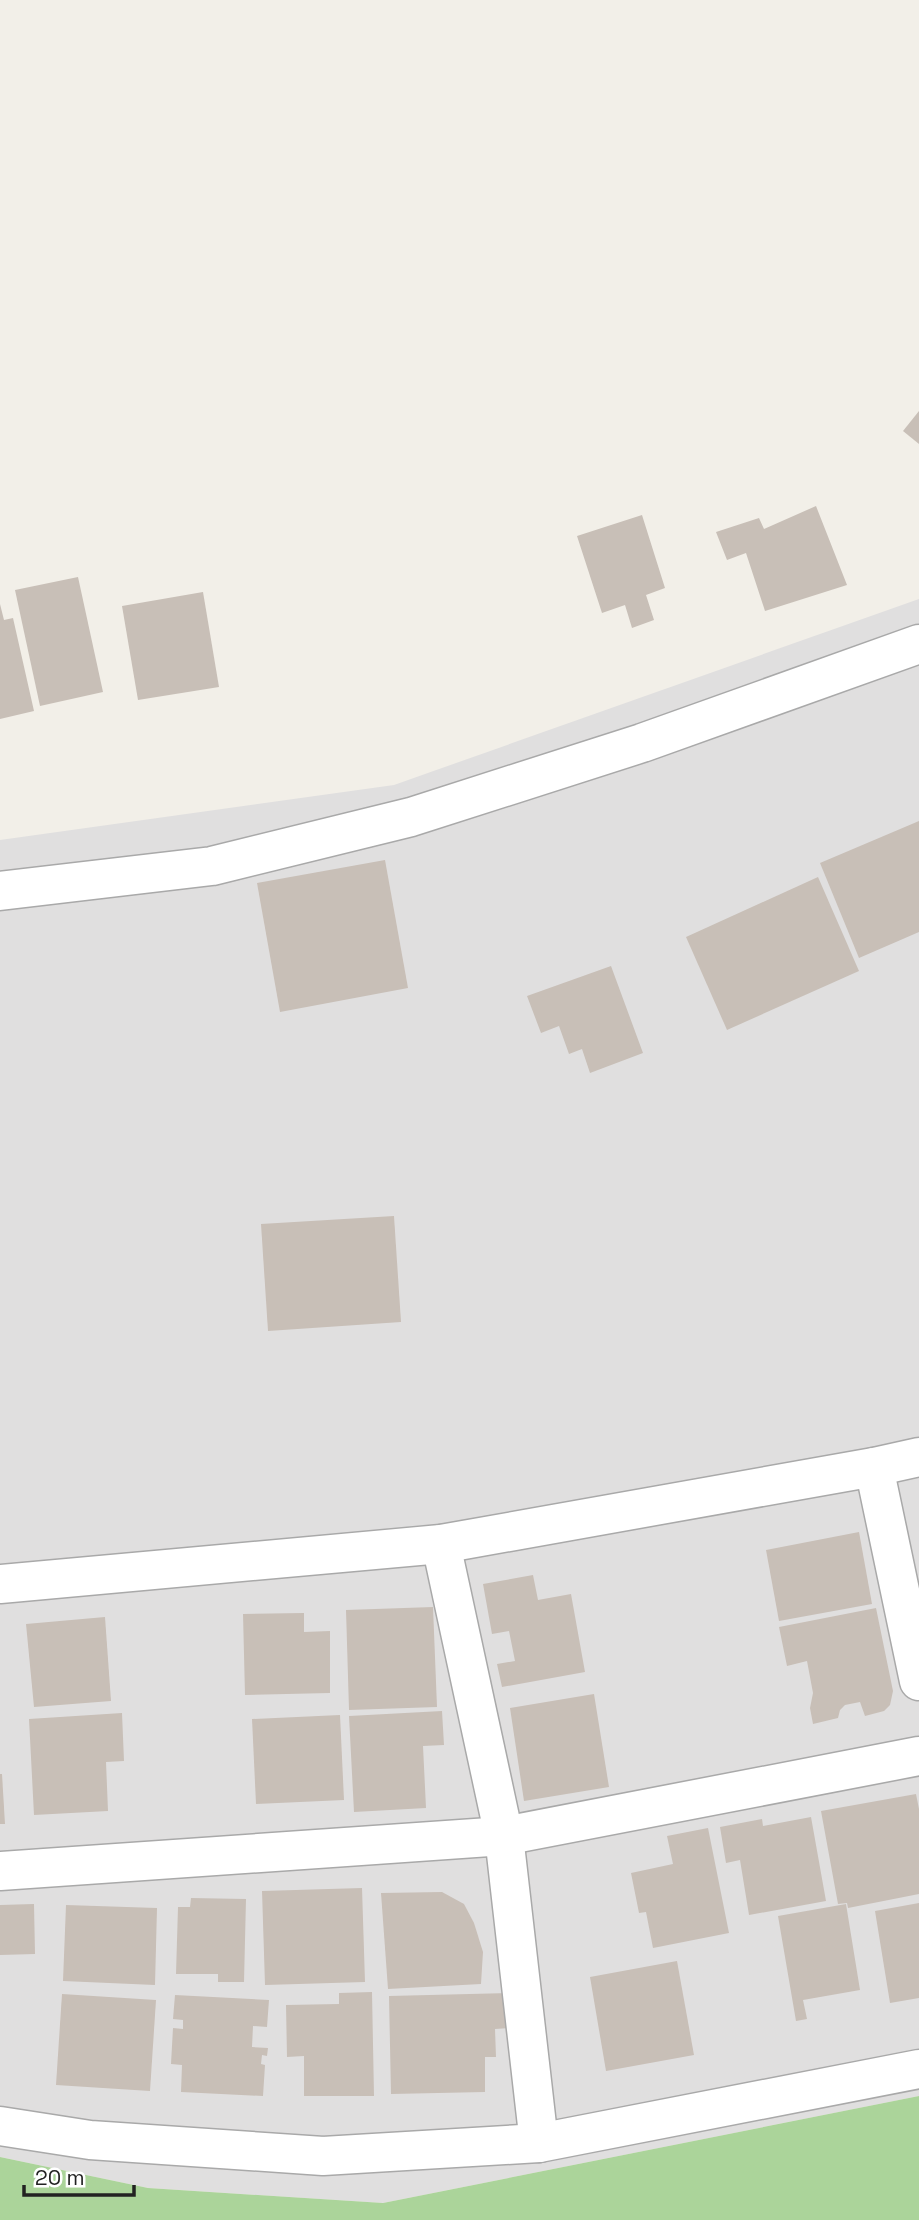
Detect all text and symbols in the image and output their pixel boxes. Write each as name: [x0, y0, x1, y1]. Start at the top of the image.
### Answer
scale bar: [24, 2154, 135, 2198]
text: 20 m: [35, 2164, 85, 2191]

